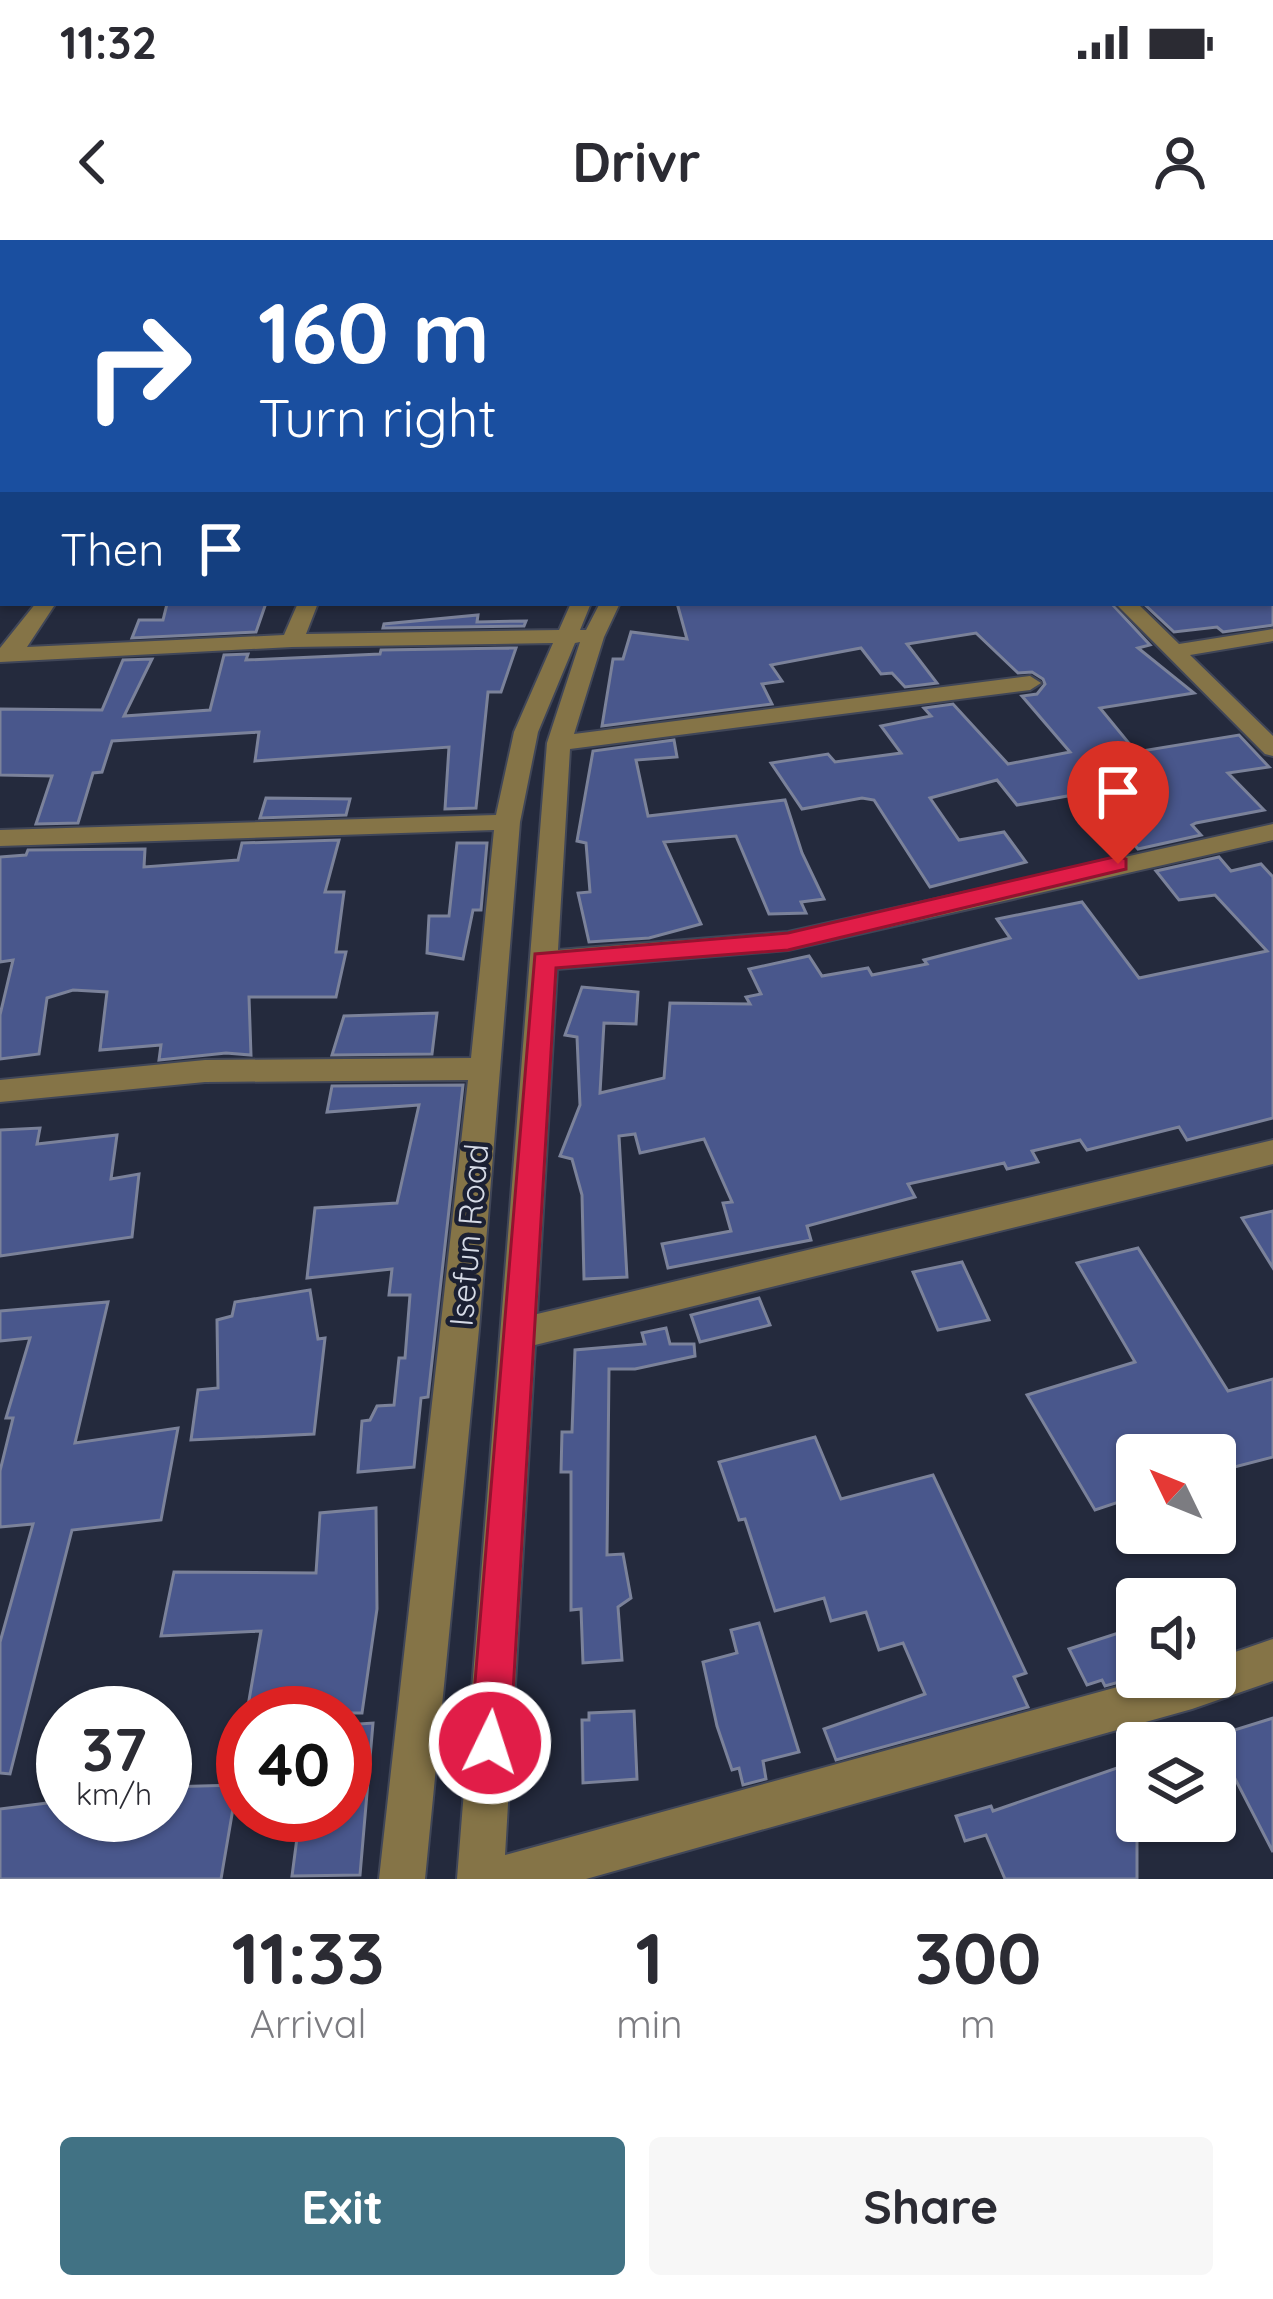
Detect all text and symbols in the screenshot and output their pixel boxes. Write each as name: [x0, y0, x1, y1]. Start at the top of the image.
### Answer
text: 11:32: [60, 14, 157, 70]
text: Drivr: [572, 128, 701, 196]
icon: back: [60, 129, 126, 195]
icon: person: [1147, 129, 1213, 195]
text: 160 m: [258, 279, 490, 384]
icon: right: [60, 288, 216, 444]
text: Turn right: [258, 383, 497, 451]
icon: arrive: [188, 516, 254, 582]
text: Then: [60, 521, 164, 577]
pin: [1067, 741, 1169, 864]
icon: arrive: [1085, 759, 1151, 825]
street label: Isefun Road: [440, 1142, 496, 1328]
north arrow: [1116, 1434, 1236, 1554]
map controls: [1116, 1434, 1236, 1842]
button: sound: [1116, 1578, 1236, 1698]
position arrow: [427, 1680, 553, 1806]
speed limit sign: 40: [216, 1686, 372, 1842]
text: 37: [81, 1711, 147, 1786]
button: layers: [1116, 1722, 1236, 1842]
text: km/h: [76, 1775, 152, 1813]
text: 11:33: [232, 1912, 385, 2002]
text: 1: [635, 1912, 663, 2002]
text: 300: [914, 1912, 1041, 2002]
text: Arrival: [250, 1999, 366, 2048]
text: min: [616, 1999, 683, 2048]
text: m: [960, 1999, 996, 2048]
button: Exit: [60, 2137, 625, 2275]
button: Share: [649, 2137, 1213, 2275]

